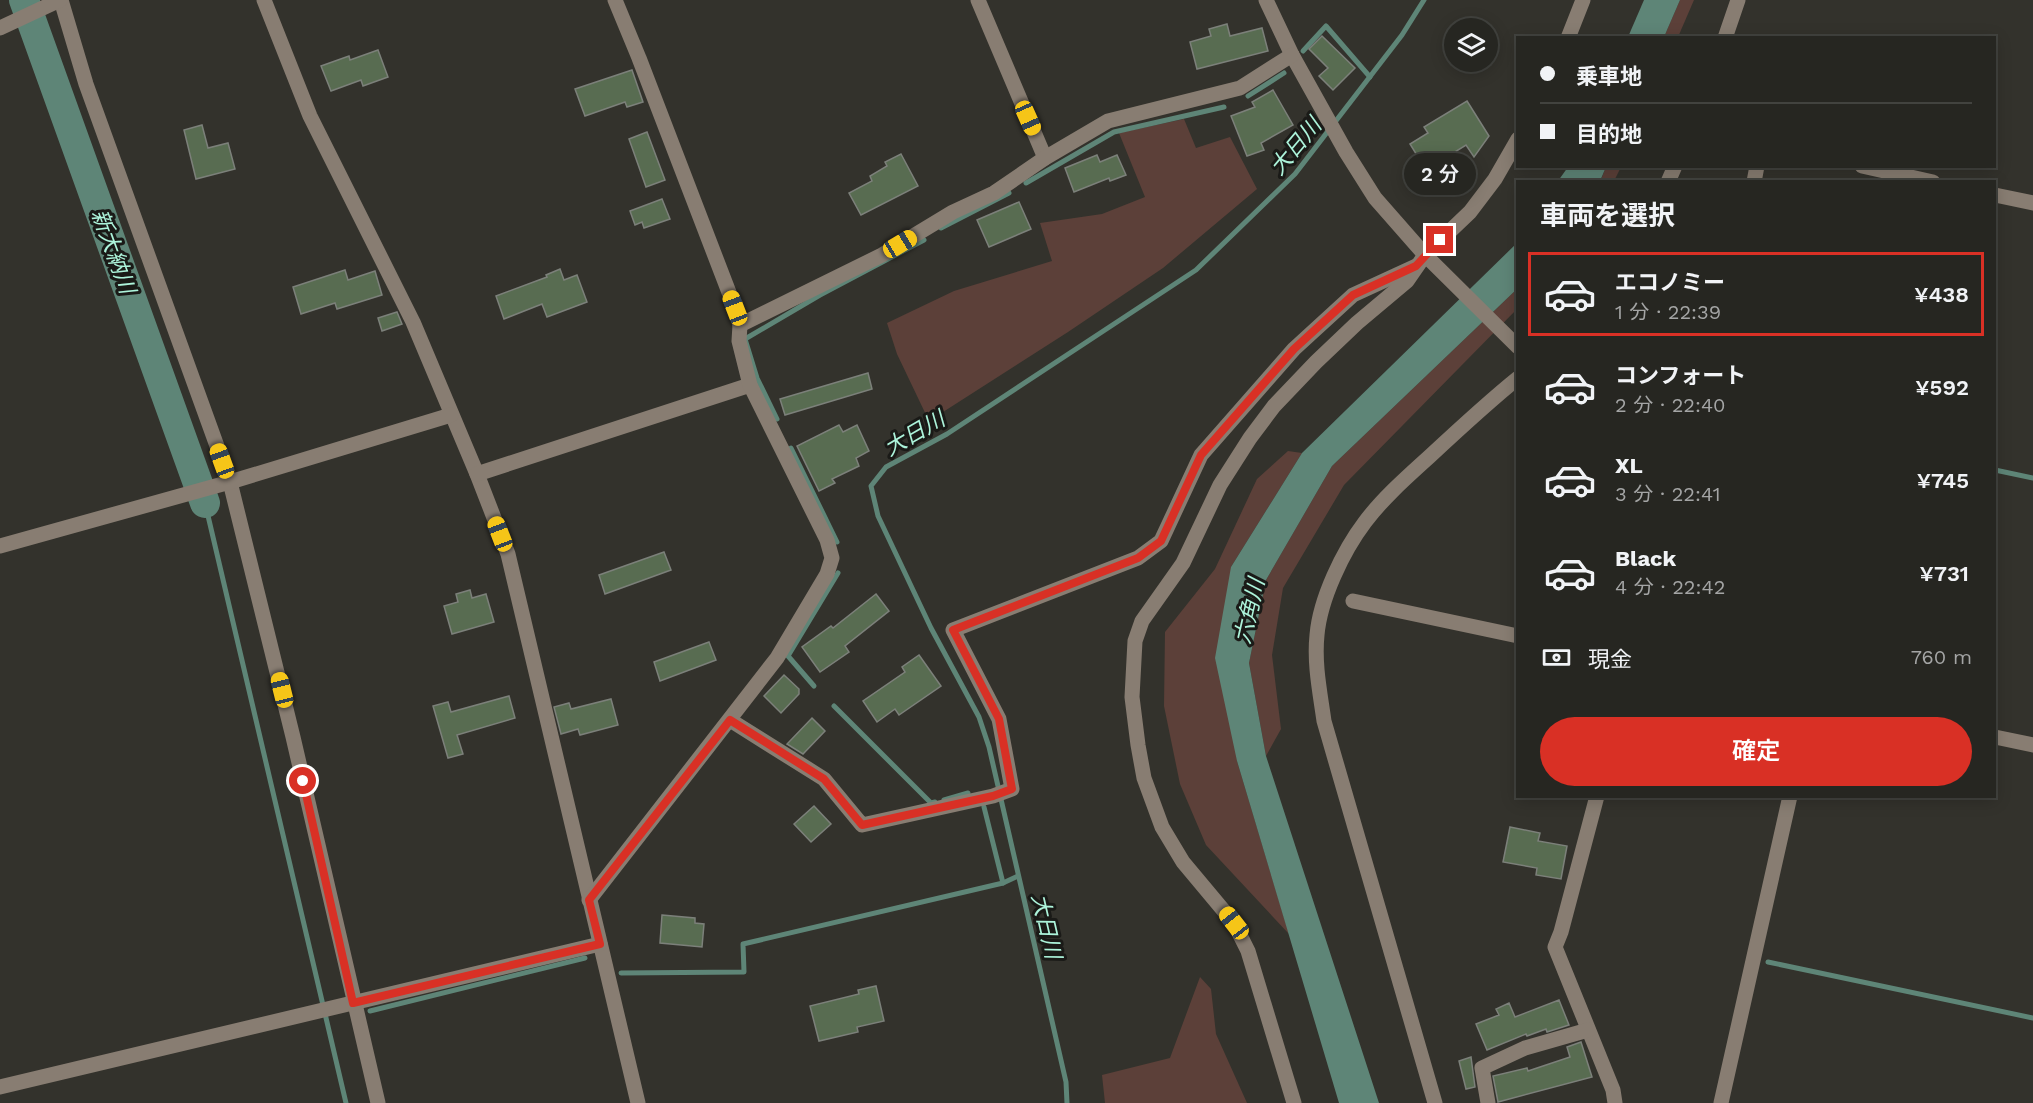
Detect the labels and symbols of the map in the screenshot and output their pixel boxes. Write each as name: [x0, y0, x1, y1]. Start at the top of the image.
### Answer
car: [1012, 98, 1044, 138]
water label: 大日川: [1265, 111, 1327, 180]
callout: 2 分: [1404, 153, 1476, 195]
water label: 新大納川: [87, 206, 141, 299]
route end: [1426, 226, 1453, 253]
car: [880, 227, 920, 261]
car: [720, 288, 750, 328]
water label: 大日川: [879, 405, 951, 461]
car: [207, 441, 237, 481]
car: [485, 514, 515, 554]
water label: 六角川: [1230, 574, 1270, 646]
car: [269, 670, 295, 710]
route start: [289, 767, 316, 794]
water label: 大日川: [1027, 891, 1067, 963]
car: [1216, 903, 1252, 943]

